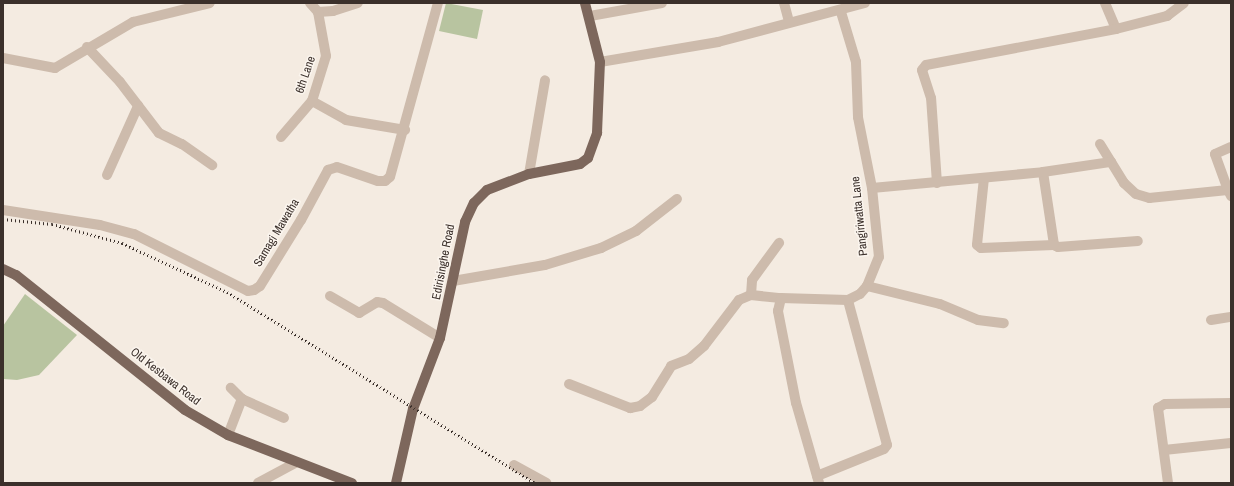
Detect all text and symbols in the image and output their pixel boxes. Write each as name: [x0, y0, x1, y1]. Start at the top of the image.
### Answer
street label: 6th Lane: [293, 55, 319, 95]
street label: Pangiriwatta Lane: [849, 176, 871, 256]
street label: Samagi Mawatha: [251, 196, 303, 270]
street label: Edirisinghe Road: [430, 223, 458, 301]
street label: Old Kesbawa Road: [127, 345, 203, 409]

